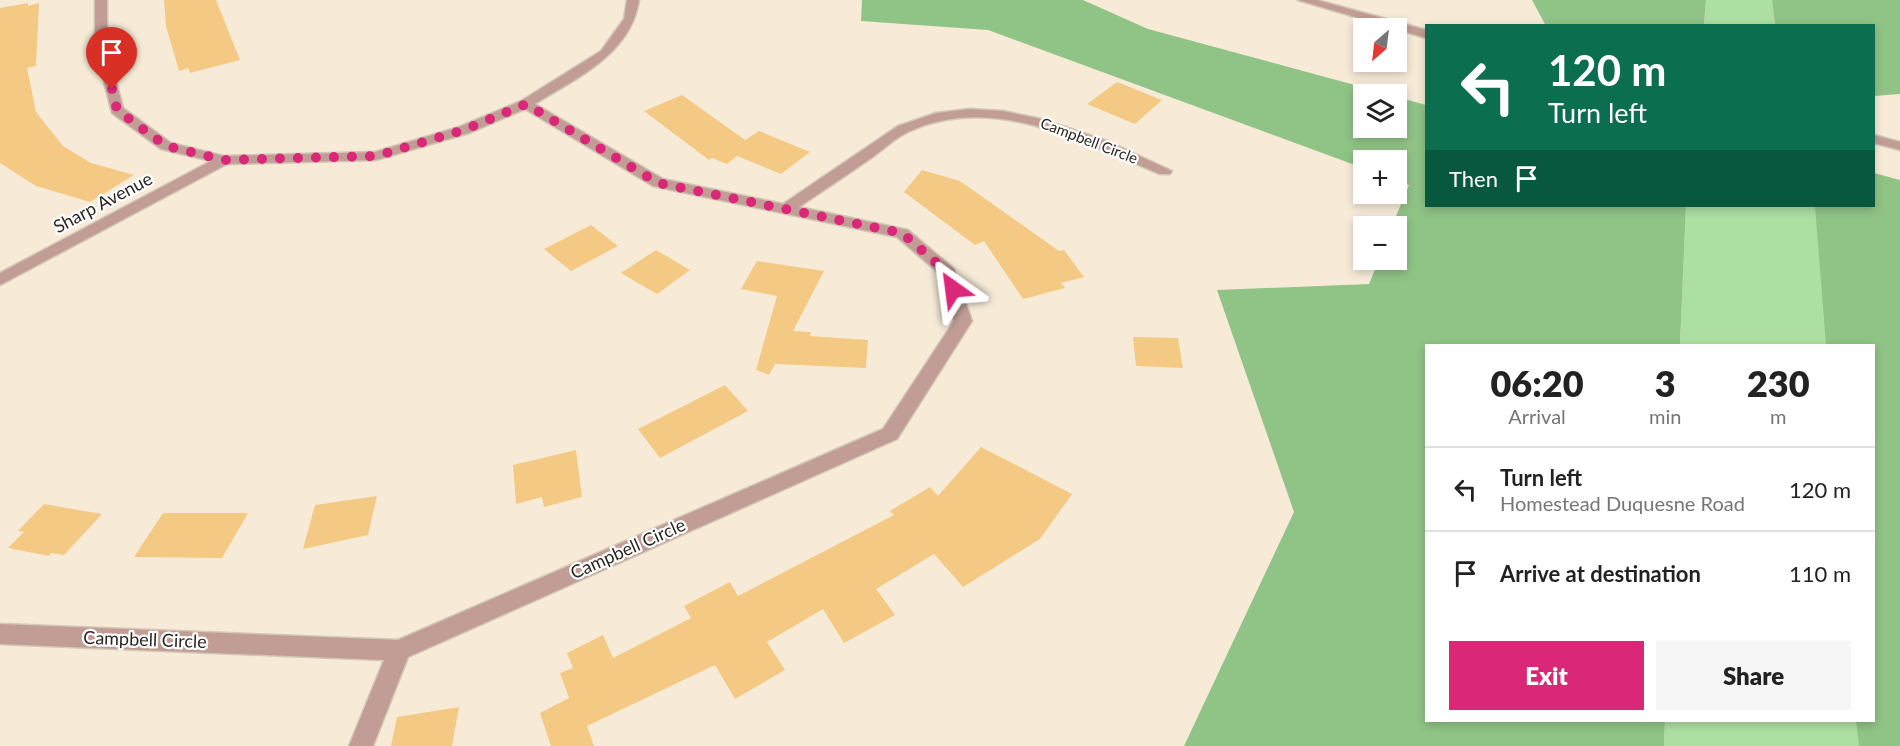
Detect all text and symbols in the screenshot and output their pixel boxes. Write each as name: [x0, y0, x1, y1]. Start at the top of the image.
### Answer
north arrow: [1353, 18, 1407, 72]
map controls: [1353, 18, 1407, 270]
pin: [86, 27, 137, 89]
icon: arrive: [95, 36, 128, 69]
text: 120 m: [1548, 45, 1666, 95]
icon: left: [1449, 48, 1527, 126]
button: layers: [1353, 84, 1407, 138]
text: Turn left: [1548, 96, 1647, 129]
street label: Campbell Circle: [1038, 113, 1141, 167]
button: +: [1353, 150, 1407, 204]
icon: arrive: [1510, 162, 1543, 195]
text: Then: [1449, 165, 1498, 192]
street label: Sharp Avenue: [49, 167, 156, 237]
button: −: [1353, 216, 1407, 270]
position arrow: [921, 257, 985, 321]
text: 06:20: [1490, 361, 1584, 405]
text: 3: [1655, 361, 1676, 405]
text: 230: [1747, 361, 1810, 405]
text: Arrival: [1508, 404, 1566, 428]
text: min: [1649, 404, 1681, 428]
text: m: [1770, 404, 1786, 428]
text: Turn left: [1500, 464, 1582, 491]
icon: left: [1449, 473, 1482, 506]
text: 120 m: [1789, 476, 1851, 503]
text: Homestead Duquesne Road: [1500, 491, 1745, 515]
street label: Campbell Circle: [567, 513, 688, 583]
icon: arrive: [1449, 557, 1482, 590]
text: Arrive at destination: [1500, 560, 1701, 587]
text: 110 m: [1789, 560, 1851, 587]
street label: Campbell Circle: [83, 626, 207, 652]
button: Exit: [1449, 641, 1644, 710]
button: Share: [1656, 641, 1851, 710]

